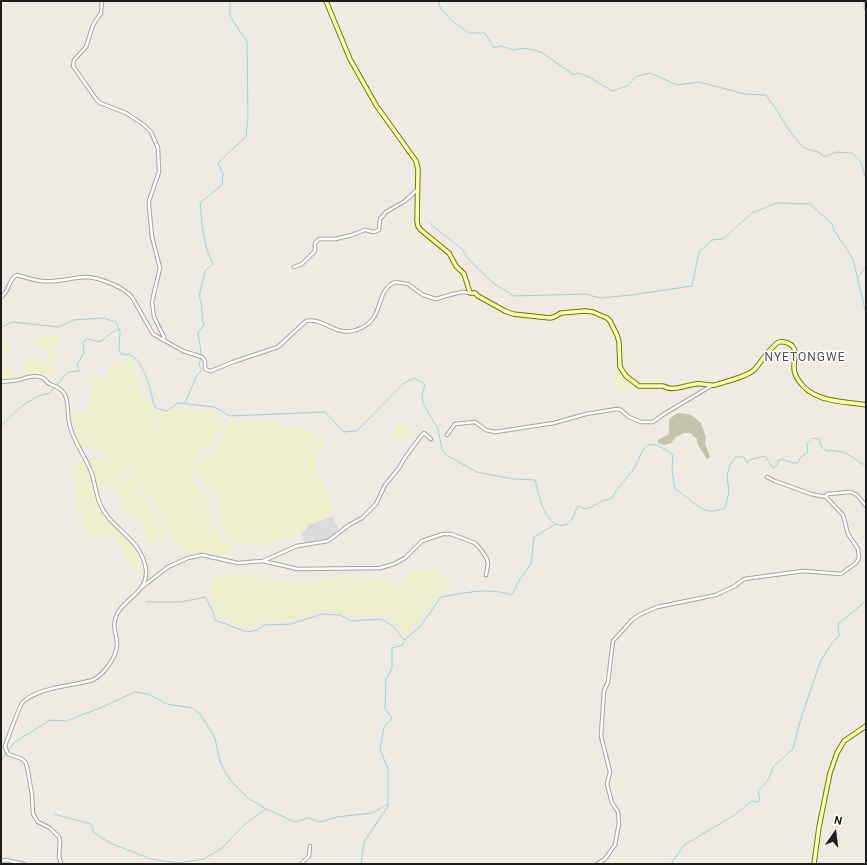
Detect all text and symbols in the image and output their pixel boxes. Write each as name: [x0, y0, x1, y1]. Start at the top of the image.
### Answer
district label: NYETONGWE: [765, 351, 845, 365]
north arrow: [815, 813, 855, 853]
text: N: [833, 814, 843, 828]

